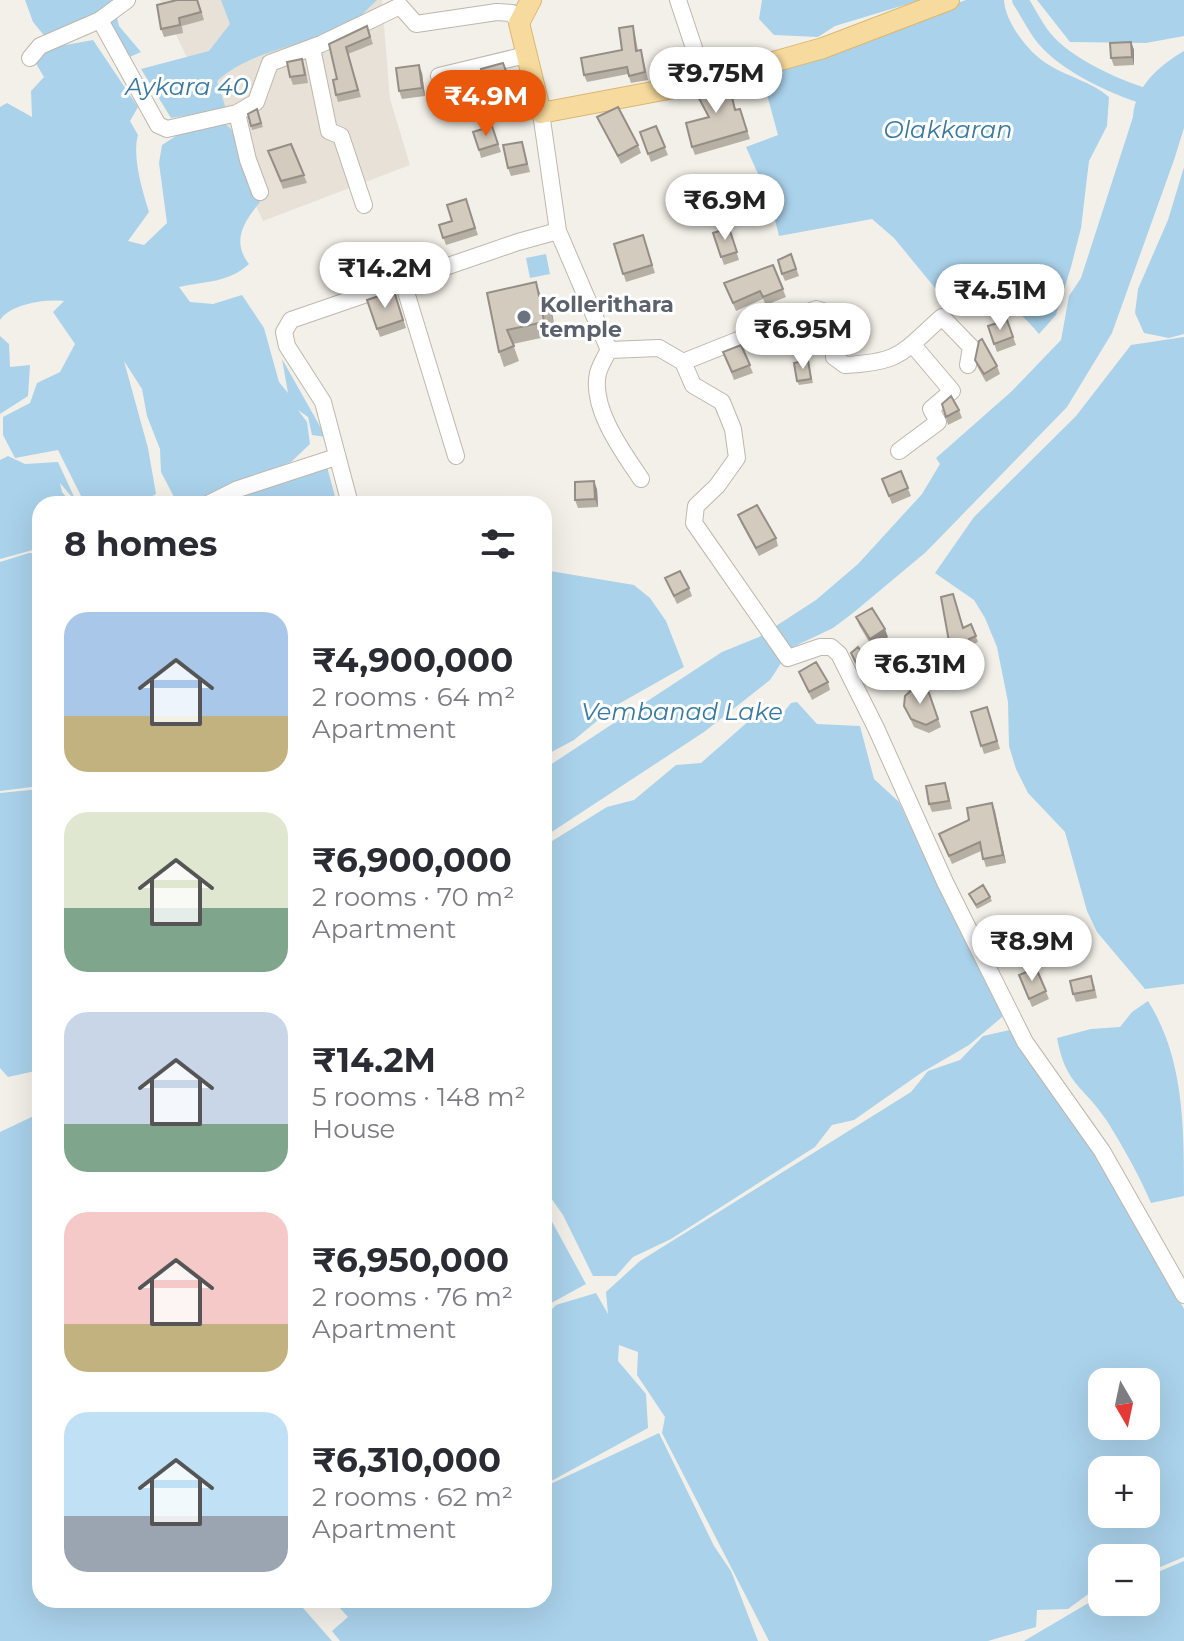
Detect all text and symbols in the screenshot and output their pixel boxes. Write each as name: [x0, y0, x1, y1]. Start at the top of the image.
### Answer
pin: ₹9.75M: [651, 47, 781, 115]
text: ₹9.75M: [667, 57, 765, 89]
pin: ₹4.9M: [430, 70, 542, 138]
water label: Aykara 40: [123, 72, 249, 101]
text: ₹4.9M: [444, 80, 528, 112]
water label: Olakkaran: [884, 115, 1012, 144]
pin: ₹6.9M: [669, 174, 781, 242]
text: ₹6.9M: [683, 184, 767, 216]
pin: ₹14.2M: [320, 242, 450, 310]
text: ₹14.2M: [338, 252, 432, 284]
pin: ₹4.51M: [935, 264, 1065, 332]
text: ₹4.51M: [953, 274, 1047, 306]
place label: Kollerithara temple: [540, 291, 674, 343]
pin: ₹6.95M: [738, 303, 868, 371]
marker: Kollerithara temple: [515, 308, 533, 326]
text: ₹6.95M: [754, 313, 852, 345]
icon: filters: [476, 522, 520, 566]
text: 8 homes: [64, 523, 217, 565]
pin: ₹6.31M: [855, 638, 985, 706]
text: ₹4,900,000: [312, 639, 513, 681]
icon: home: [128, 644, 224, 740]
text: ₹6.31M: [874, 648, 966, 680]
text: 2 rooms · 64 m²: [312, 681, 515, 713]
water label: Vembanad Lake: [581, 697, 783, 726]
text: Apartment: [312, 713, 456, 745]
text: ₹6,900,000: [312, 839, 512, 881]
icon: home: [128, 844, 224, 940]
text: 2 rooms · 70 m²: [312, 881, 514, 913]
text: Apartment: [312, 913, 456, 945]
pin: ₹8.9M: [976, 915, 1088, 983]
text: ₹8.9M: [990, 925, 1074, 957]
text: ₹14.2M: [312, 1039, 436, 1081]
icon: home: [128, 1044, 224, 1140]
text: 5 rooms · 148 m²: [312, 1081, 526, 1113]
text: House: [312, 1113, 395, 1145]
text: ₹6,950,000: [312, 1239, 509, 1281]
icon: home: [128, 1244, 224, 1340]
text: 2 rooms · 76 m²: [312, 1281, 513, 1313]
text: Apartment: [312, 1313, 456, 1345]
north arrow: [1088, 1368, 1160, 1440]
map controls: [1088, 1368, 1160, 1616]
text: ₹6,310,000: [312, 1439, 501, 1481]
icon: home: [128, 1444, 224, 1540]
button: +: [1088, 1456, 1160, 1528]
text: 2 rooms · 62 m²: [312, 1481, 513, 1513]
text: Apartment: [312, 1513, 456, 1545]
button: −: [1088, 1544, 1160, 1616]

